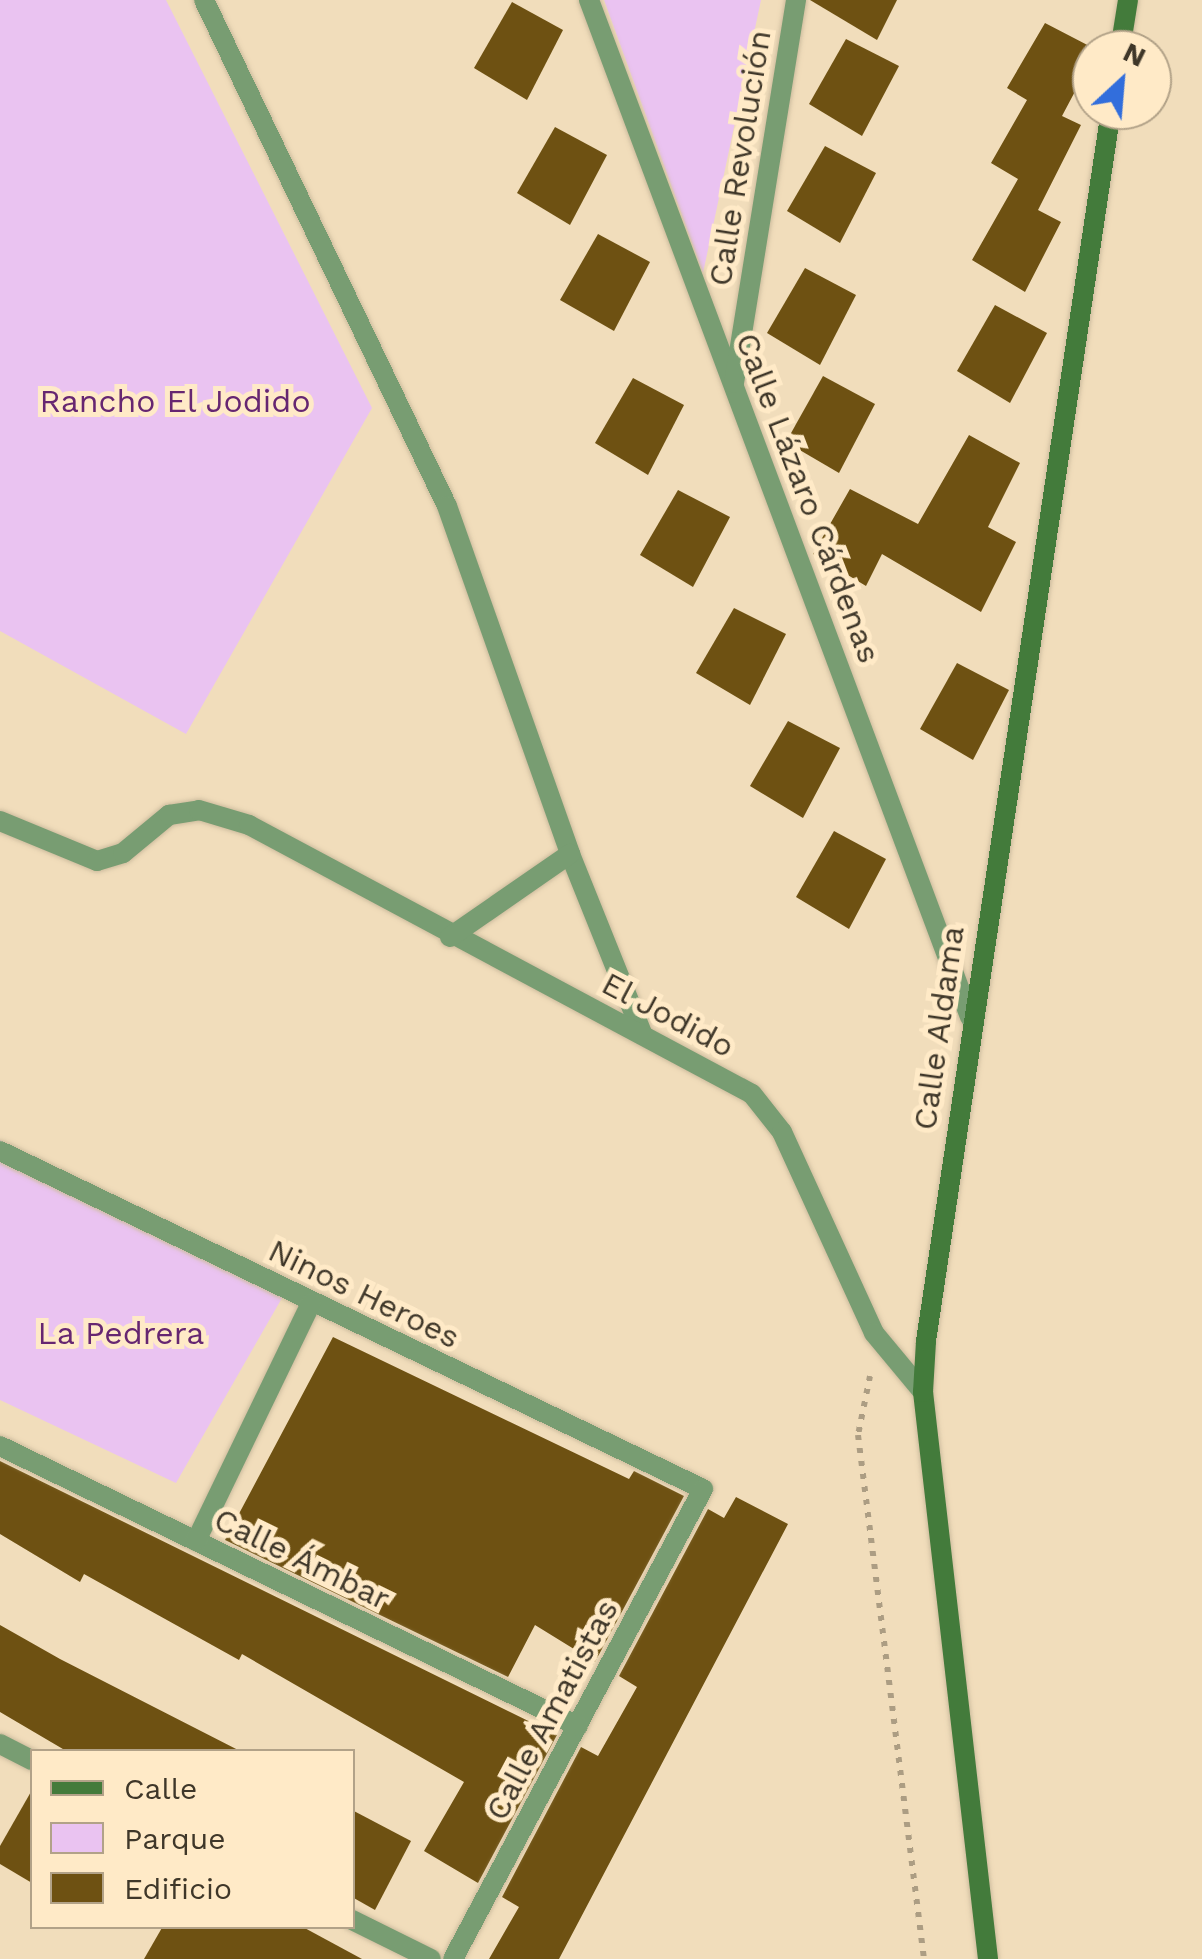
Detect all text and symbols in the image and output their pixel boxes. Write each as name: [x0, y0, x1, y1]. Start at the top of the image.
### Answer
street label: Calle Revolución: [701, 27, 779, 289]
north arrow: [1072, 30, 1172, 130]
text: N: [1118, 35, 1151, 74]
street label: Calle Lázaro Cárdenas: [727, 328, 889, 668]
park label: Rancho El Jodido: [38, 382, 312, 420]
street label: Calle Aldama: [906, 923, 972, 1133]
street label: El Jodido: [595, 964, 741, 1066]
street label: Ninos Heroes: [262, 1231, 466, 1357]
park label: La Pedrera: [37, 1314, 205, 1352]
street label: Calle Ámbar: [207, 1500, 397, 1618]
street label: Calle Amatistas: [477, 1593, 627, 1827]
legend: [30, 1749, 355, 1929]
text: Calle: [124, 1771, 197, 1806]
text: Parque: [124, 1821, 226, 1856]
text: Edificio: [124, 1871, 232, 1906]

